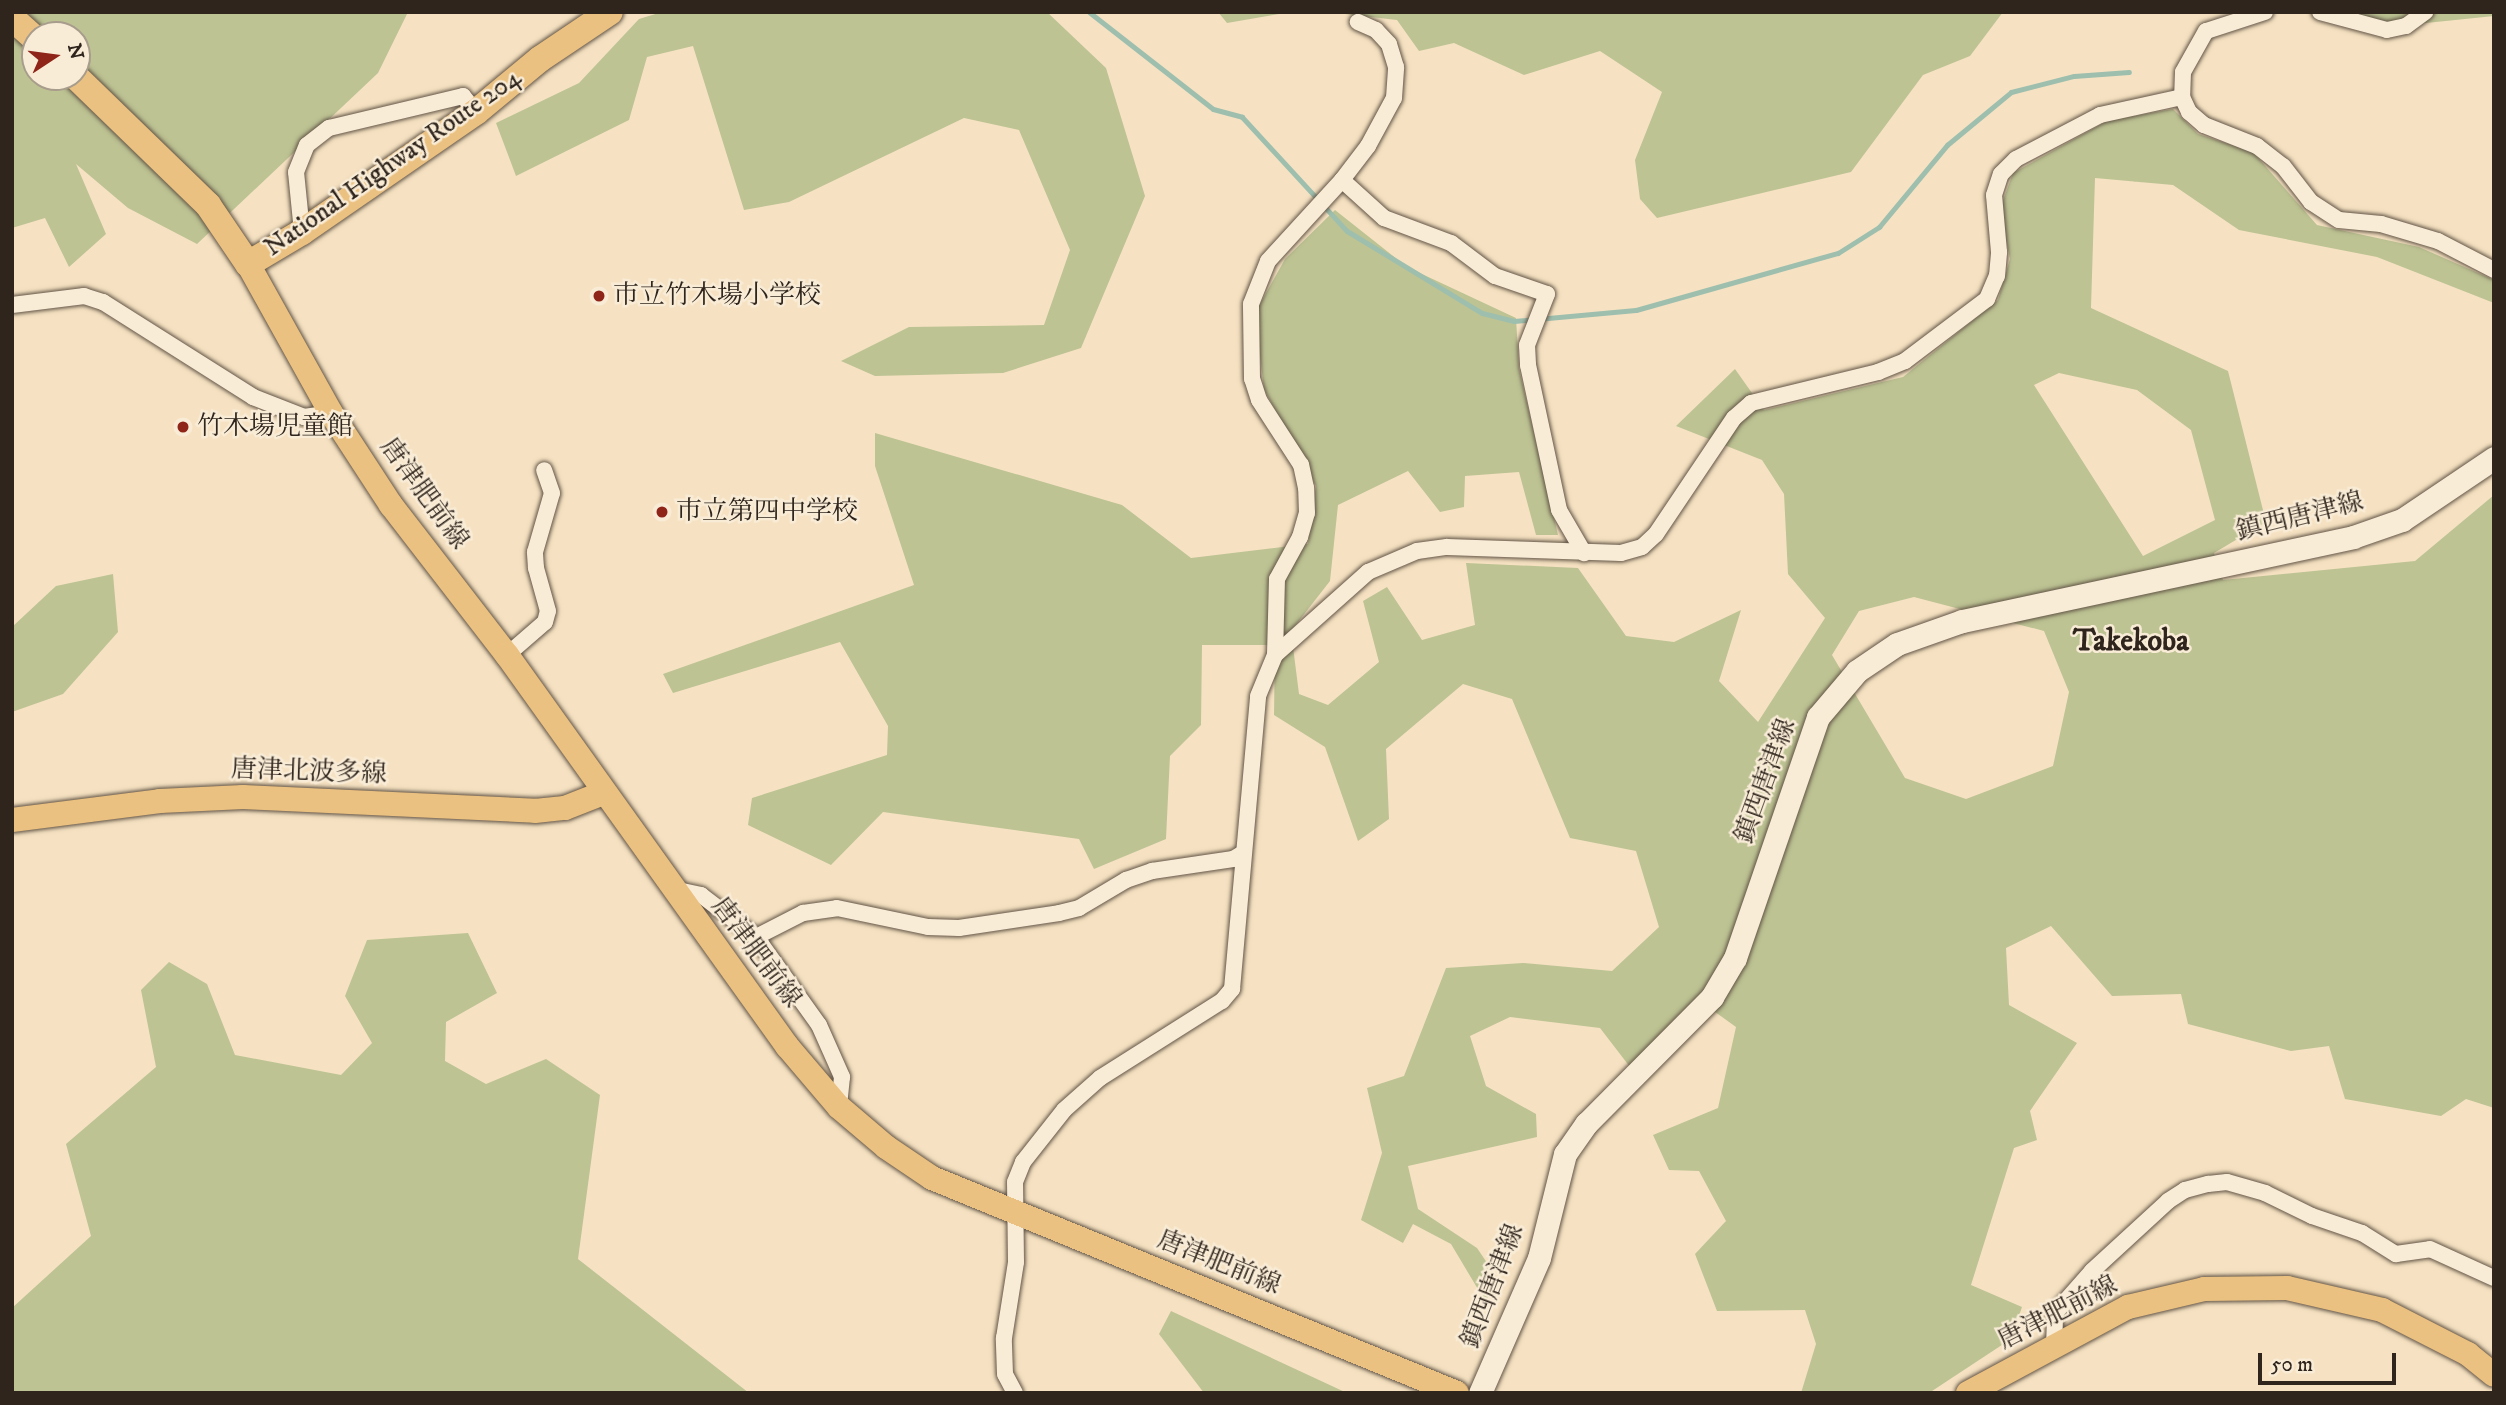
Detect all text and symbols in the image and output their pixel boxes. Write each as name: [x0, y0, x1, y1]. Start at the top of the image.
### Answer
north arrow: [21, 21, 91, 91]
text: N: [62, 41, 88, 62]
street label: National Highway Route 204: [259, 62, 527, 264]
place label: 市立竹木場小学校: [613, 280, 821, 312]
marker: 市立竹木場小学校: [591, 288, 607, 304]
place label: 竹木場児童館: [197, 411, 353, 443]
marker: 竹木場児童館: [175, 419, 191, 435]
street label: 唐津肥前線: [373, 432, 475, 556]
street label: 鎮西唐津線: [2233, 486, 2367, 548]
place label: 市立第四中学校: [676, 496, 858, 528]
marker: 市立第四中学校: [654, 504, 670, 520]
district label: Takekoba: [2073, 624, 2189, 660]
street label: 鎮西唐津線: [1729, 715, 1803, 847]
street label: 唐津北波多線: [231, 754, 387, 790]
street label: 唐津肥前線: [704, 892, 808, 1014]
street label: 鎮西唐津線: [1455, 1220, 1531, 1352]
street label: 唐津肥前線: [1153, 1224, 1285, 1302]
street label: 唐津肥前線: [1993, 1270, 2123, 1356]
scale bar: [2261, 1338, 2399, 1382]
text: 50 m: [2271, 1352, 2313, 1378]

